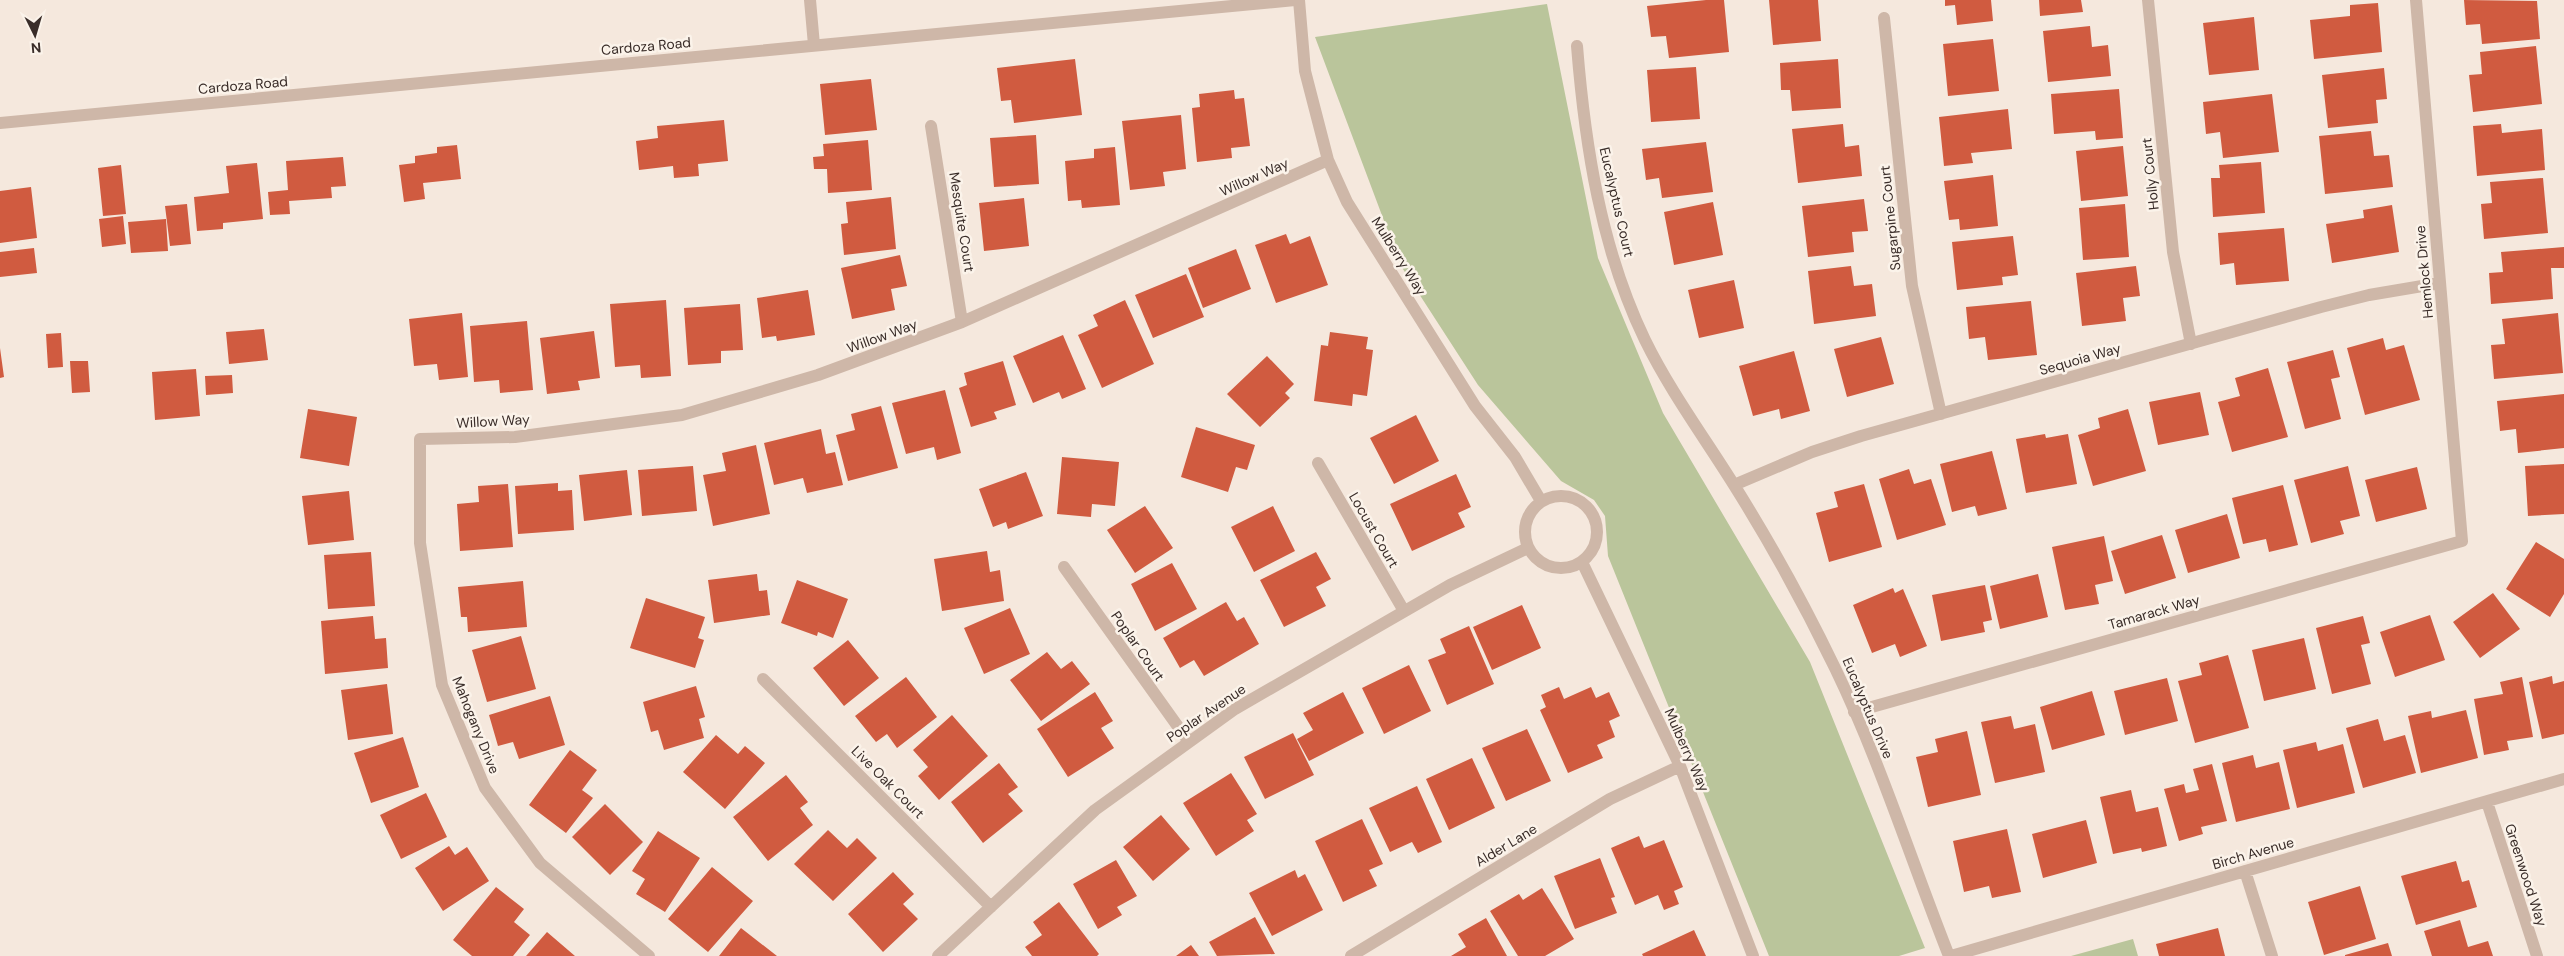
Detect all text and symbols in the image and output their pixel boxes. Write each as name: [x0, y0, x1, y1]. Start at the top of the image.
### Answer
north arrow: [10, 10, 60, 60]
street label: Cardoza Road: [600, 33, 692, 59]
text: N: [30, 39, 42, 57]
street label: Cardoza Road: [197, 72, 289, 98]
street label: Holly Court: [2137, 137, 2163, 211]
street label: Eucalyptus Court: [1596, 145, 1638, 259]
street label: Willow Way: [1217, 154, 1291, 200]
street label: Sugarpine Court: [1876, 165, 1904, 271]
street label: Mesquite Court: [945, 171, 979, 273]
street label: Mulberry Way: [1368, 213, 1430, 299]
street label: Hemlock Drive: [2411, 225, 2437, 319]
street label: Willow Way: [844, 315, 920, 357]
street label: Sequoia Way: [2037, 339, 2123, 379]
street label: Willow Way: [456, 410, 530, 432]
street label: Locust Court: [1345, 489, 1403, 571]
street label: Tamarack Way: [2106, 590, 2202, 634]
street label: Poplar Court: [1107, 607, 1169, 685]
street label: Eucalyptus Drive: [1839, 655, 1897, 761]
street label: Mahogany Drive: [448, 674, 504, 776]
street label: Poplar Avenue: [1163, 680, 1249, 746]
street label: Mulberry Way: [1661, 705, 1714, 795]
street label: Live Oak Court: [848, 742, 928, 822]
street label: Alder Lane: [1472, 819, 1540, 870]
street label: Greenwood Way: [2501, 821, 2551, 929]
street label: Birch Avenue: [2210, 833, 2296, 873]

